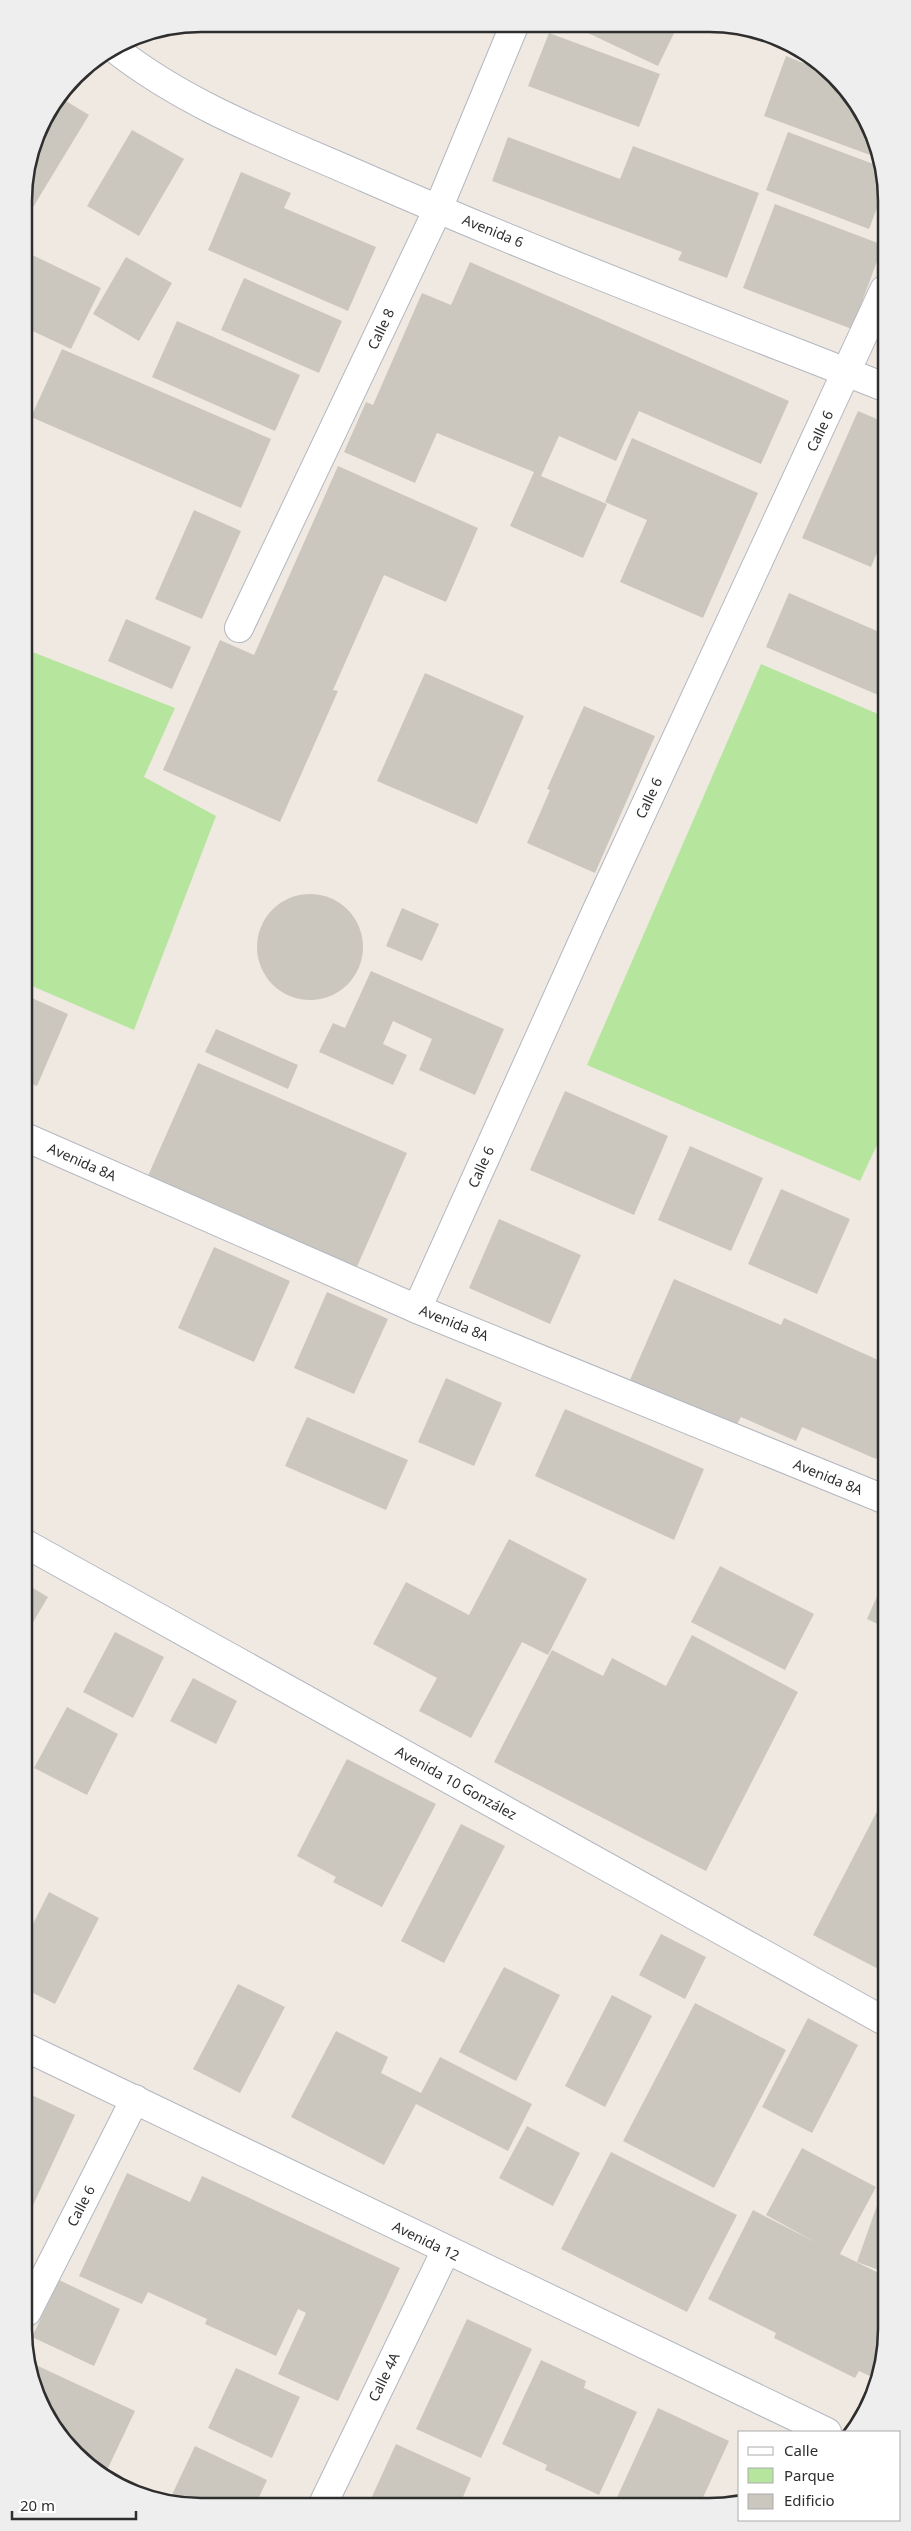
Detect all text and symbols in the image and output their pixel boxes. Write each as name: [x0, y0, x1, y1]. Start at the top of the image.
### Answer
street label: Avenida 6: [460, 210, 527, 251]
street label: Calle 8: [363, 305, 398, 353]
street label: Calle 6: [802, 407, 837, 455]
street label: Calle 6: [631, 774, 666, 822]
street label: Avenida 8A: [45, 1138, 120, 1185]
street label: Calle 6: [463, 1143, 498, 1191]
street label: Avenida 8A: [417, 1300, 492, 1345]
street label: Avenida 8A: [791, 1454, 866, 1499]
street label: Avenida 10 González: [392, 1741, 521, 1824]
street label: Calle 6: [62, 2182, 99, 2229]
street label: Avenida 12: [390, 2216, 463, 2265]
street label: Calle 4A: [364, 2349, 404, 2405]
legend: [738, 2431, 901, 2521]
text: Calle: [784, 2440, 818, 2460]
text: Parque: [784, 2465, 834, 2485]
scale bar: [12, 2488, 136, 2520]
text: Edificio: [784, 2490, 835, 2510]
text: 20 m: [20, 2495, 55, 2515]

